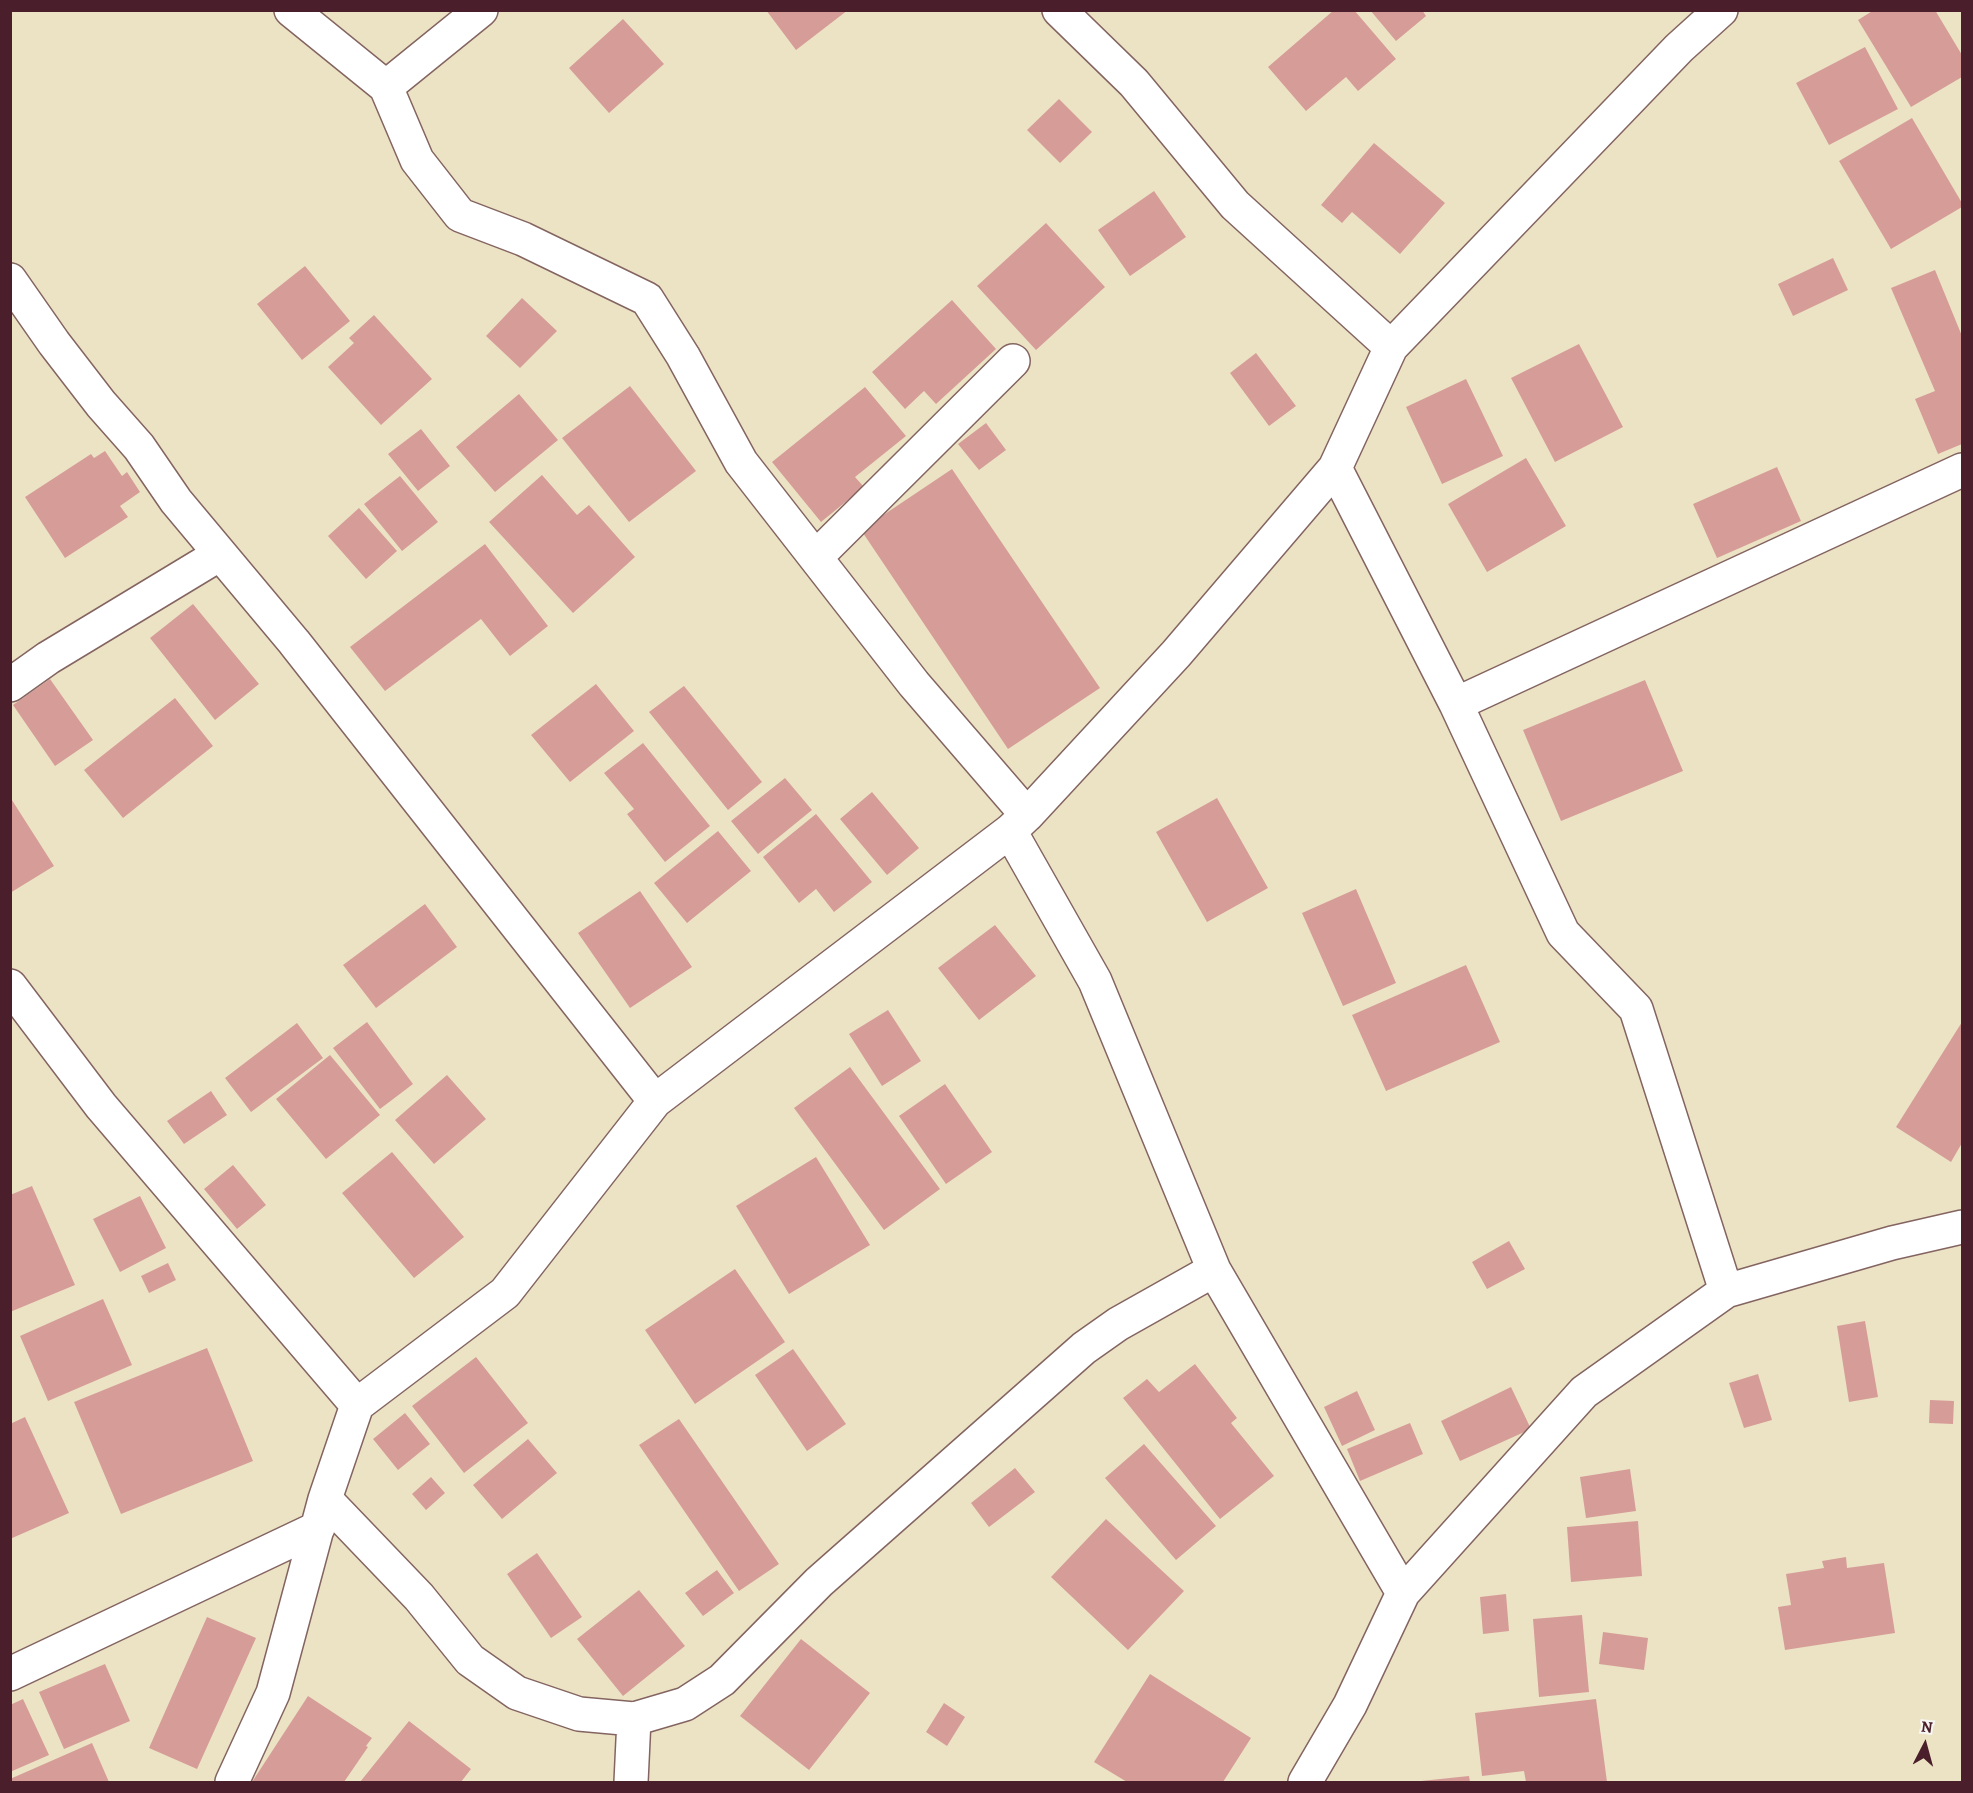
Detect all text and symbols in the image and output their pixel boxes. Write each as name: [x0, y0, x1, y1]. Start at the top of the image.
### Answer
north arrow: [1895, 1715, 1955, 1775]
text: N: [1920, 1716, 1934, 1739]

